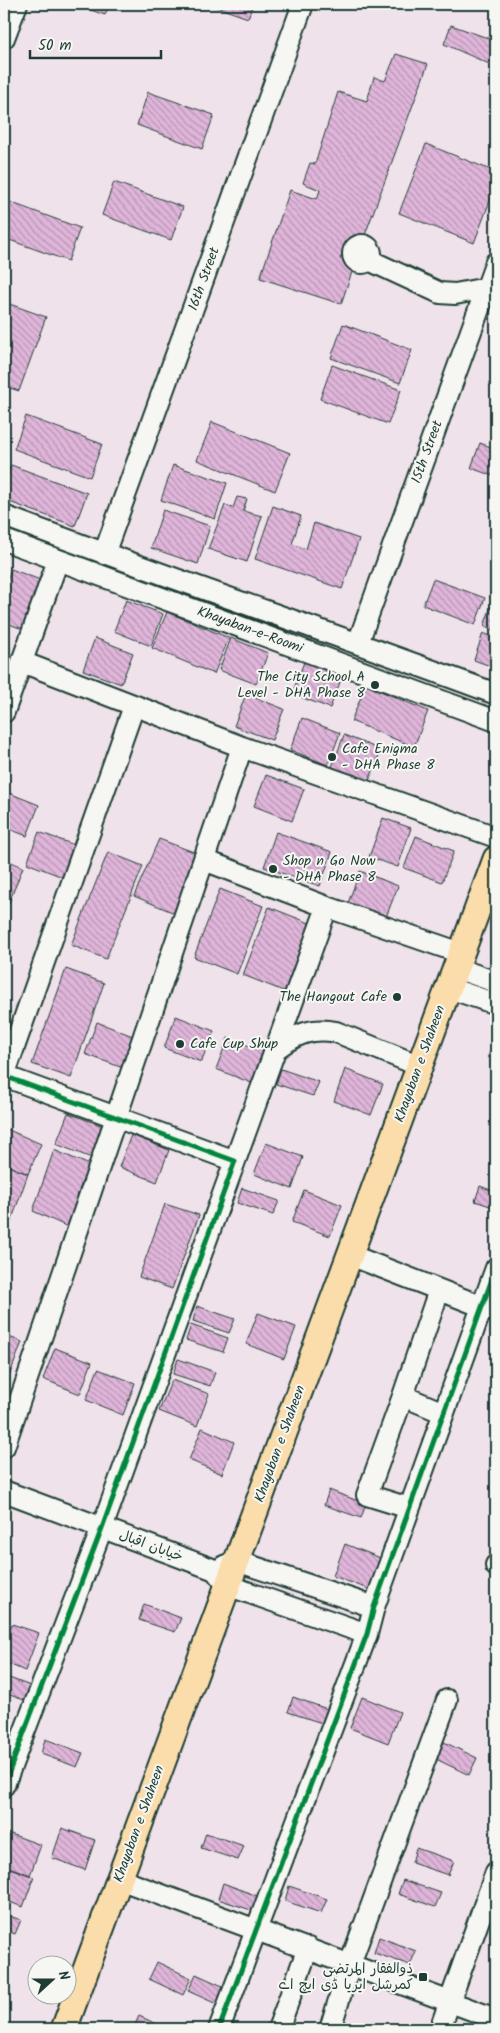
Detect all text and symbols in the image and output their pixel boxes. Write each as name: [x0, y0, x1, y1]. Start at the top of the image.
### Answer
scale bar: [30, 28, 161, 60]
text: 50 m: [38, 34, 72, 58]
street label: 16th Street: [182, 244, 226, 314]
street label: 15th Street: [405, 417, 449, 487]
street label: Khayaban-e-Roomi: [194, 601, 307, 660]
place label: The City School A Level - DHA Phase 8: [237, 666, 366, 704]
marker: The City School A Level - DHA Phase 8: [369, 679, 381, 691]
place label: Cafe Enigma - DHA Phase 8: [342, 738, 435, 776]
marker: Cafe Enigma - DHA Phase 8: [326, 751, 338, 763]
place label: Shop n Go Now - DHA Phase 8: [283, 850, 376, 888]
marker: Shop n Go Now - DHA Phase 8: [267, 863, 279, 875]
place label: The Hangout Cafe: [279, 986, 388, 1008]
marker: The Hangout Cafe: [391, 991, 403, 1003]
street label: Khayaban e Shaheen: [389, 1002, 451, 1126]
place label: Cafe Cup Shup: [190, 1033, 278, 1055]
marker: Cafe Cup Shup: [174, 1038, 186, 1050]
street label: Khayaban e Shaheen: [249, 1382, 311, 1506]
street label: خیابان اقبال: [116, 1524, 186, 1568]
street label: Khayaban e Shaheen: [108, 1762, 170, 1886]
north arrow: [28, 1956, 78, 2006]
place label: ذوالفقار المرتضی کمرشل ایریا ڈی ایچ اے: [278, 1958, 413, 1996]
text: N: [51, 1968, 75, 1984]
marker: ذوالفقار المرتضی کمرشل ایریا ڈی ایچ اے: [417, 1971, 429, 1983]

